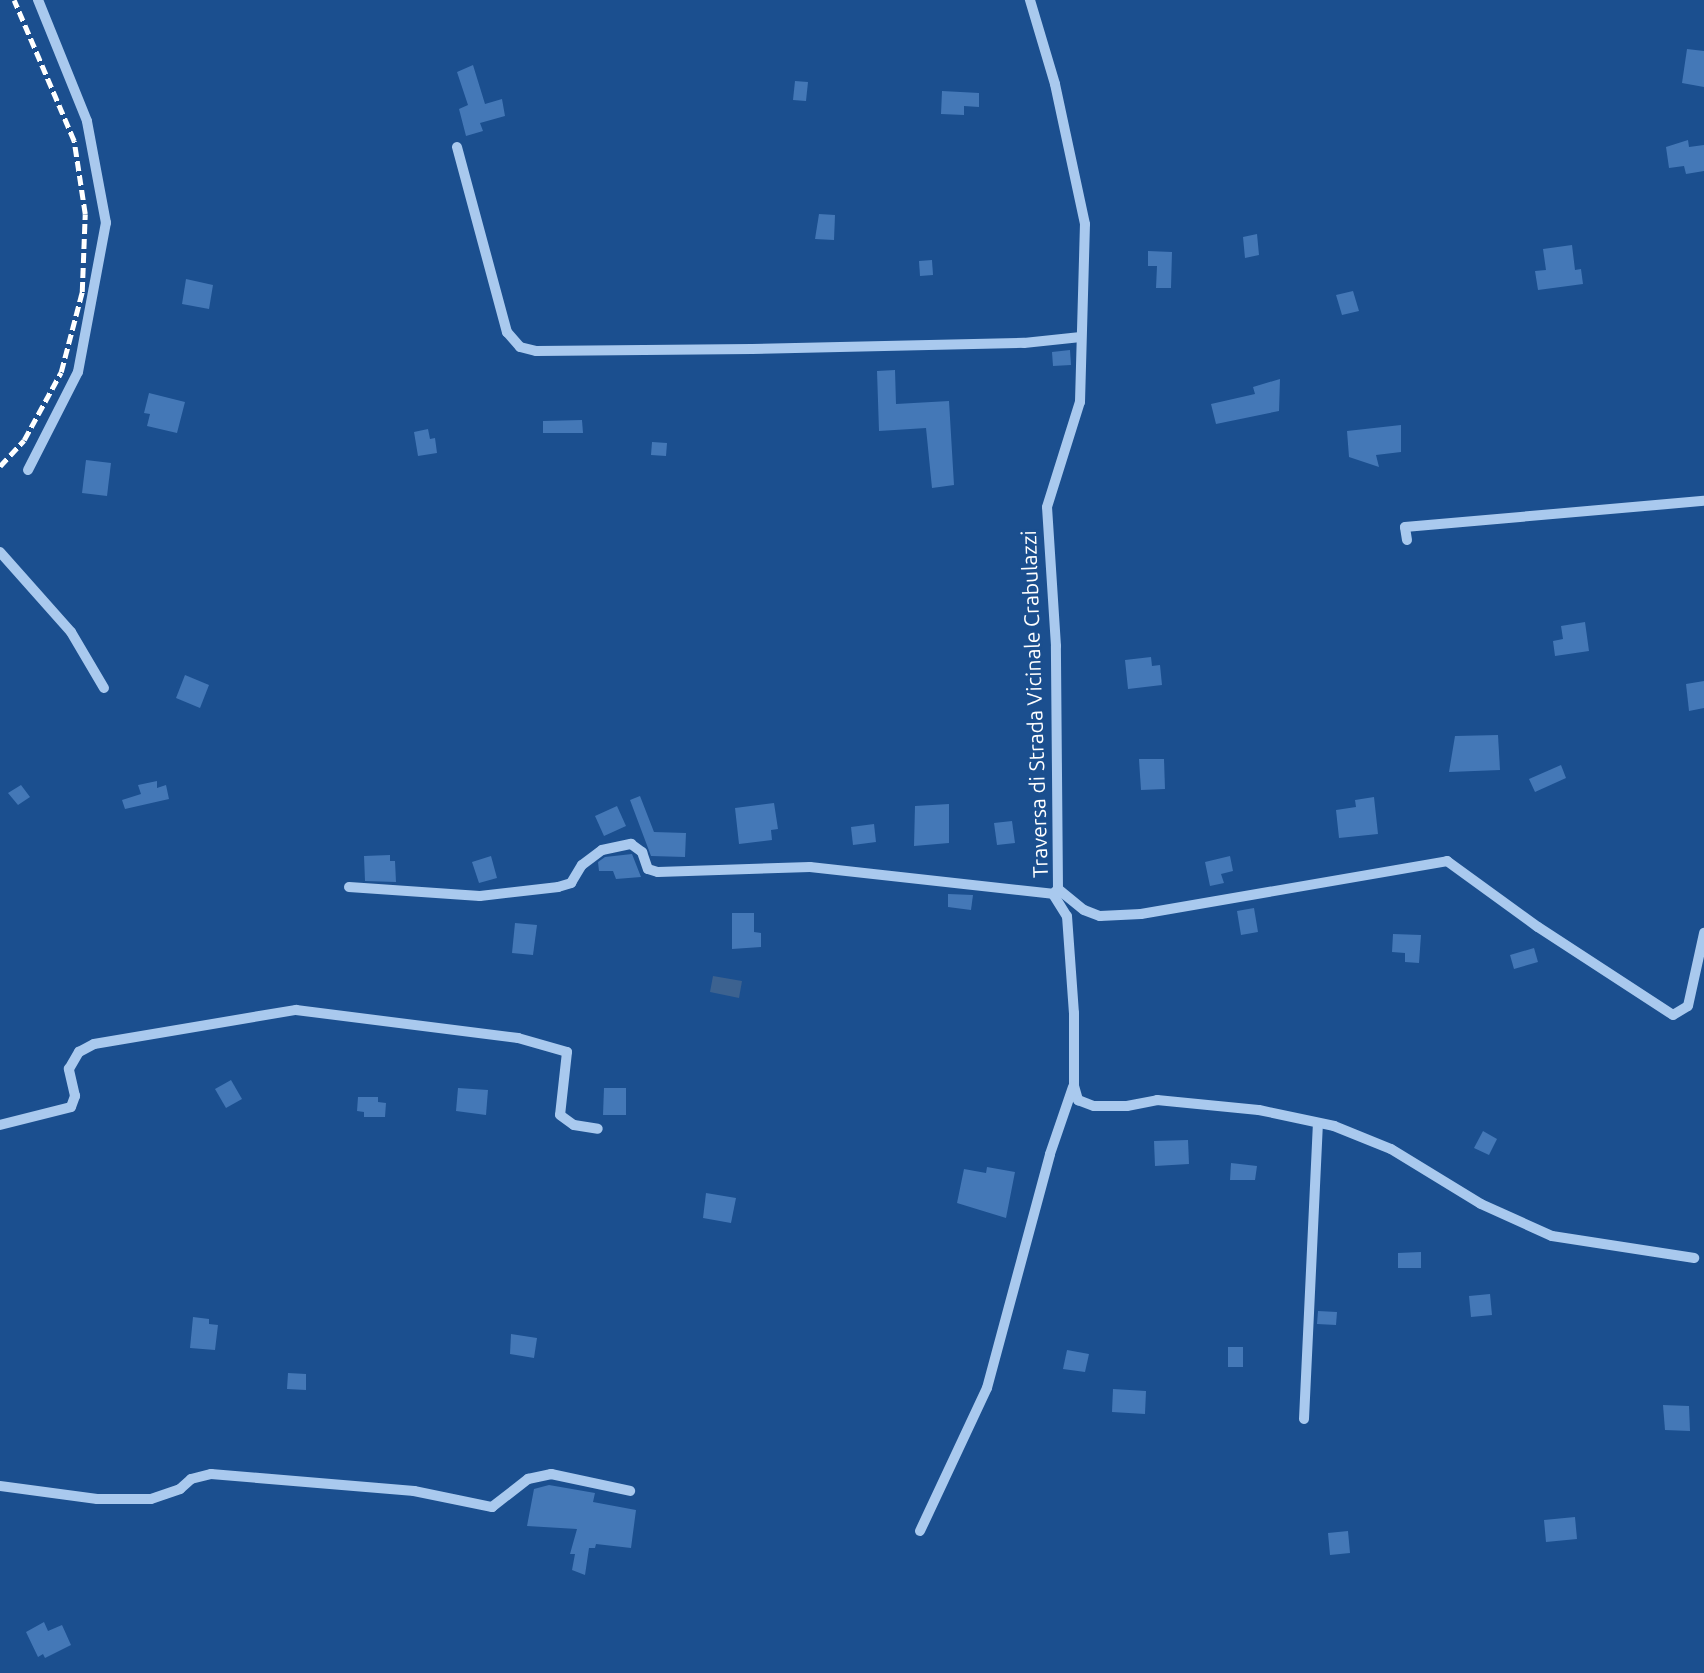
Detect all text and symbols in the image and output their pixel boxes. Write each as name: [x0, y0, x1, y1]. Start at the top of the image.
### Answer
street label: Traversa di Strada Vicinale Crabulazzi: [1015, 530, 1053, 878]

